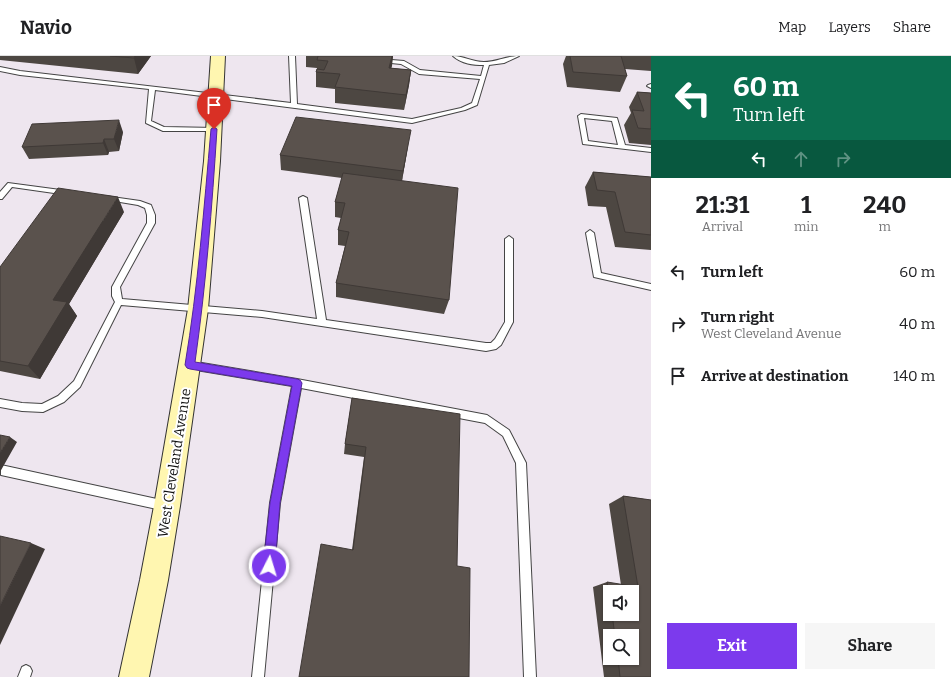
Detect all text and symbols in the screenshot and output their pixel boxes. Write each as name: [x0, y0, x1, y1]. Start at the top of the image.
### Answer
text: Navio: [20, 16, 72, 39]
text: Map: [778, 19, 806, 36]
text: Layers: [828, 19, 871, 36]
text: Share: [893, 19, 931, 36]
text: 60 m: [733, 70, 799, 103]
icon: left: [667, 72, 719, 124]
pin: [197, 88, 231, 129]
icon: arrive: [203, 94, 225, 116]
text: Turn left: [733, 104, 805, 126]
icon: left: [748, 148, 770, 170]
icon: ahead: [790, 148, 812, 170]
icon: right: [832, 148, 854, 170]
text: 21:31: [696, 191, 749, 219]
text: 1: [801, 191, 811, 219]
text: 240: [863, 191, 906, 219]
text: Arrival: [702, 219, 743, 234]
text: min: [794, 219, 818, 234]
text: m: [879, 219, 891, 234]
icon: left: [667, 261, 689, 283]
text: Turn left: [701, 263, 763, 281]
text: 60 m: [899, 263, 935, 281]
text: Turn right: [701, 308, 774, 326]
icon: right: [667, 313, 689, 335]
text: 40 m: [899, 315, 935, 333]
text: West Cleveland Avenue: [701, 326, 841, 341]
icon: arrive: [667, 365, 689, 387]
text: Arrive at destination: [701, 367, 848, 385]
text: 140 m: [893, 367, 935, 385]
street label: West Cleveland Avenue: [154, 387, 195, 539]
position arrow: [248, 545, 290, 587]
map controls: [603, 585, 639, 665]
button: sound: [603, 585, 639, 621]
button: Exit: [667, 623, 797, 669]
button: Share: [805, 623, 935, 669]
button: search: [603, 629, 639, 665]

